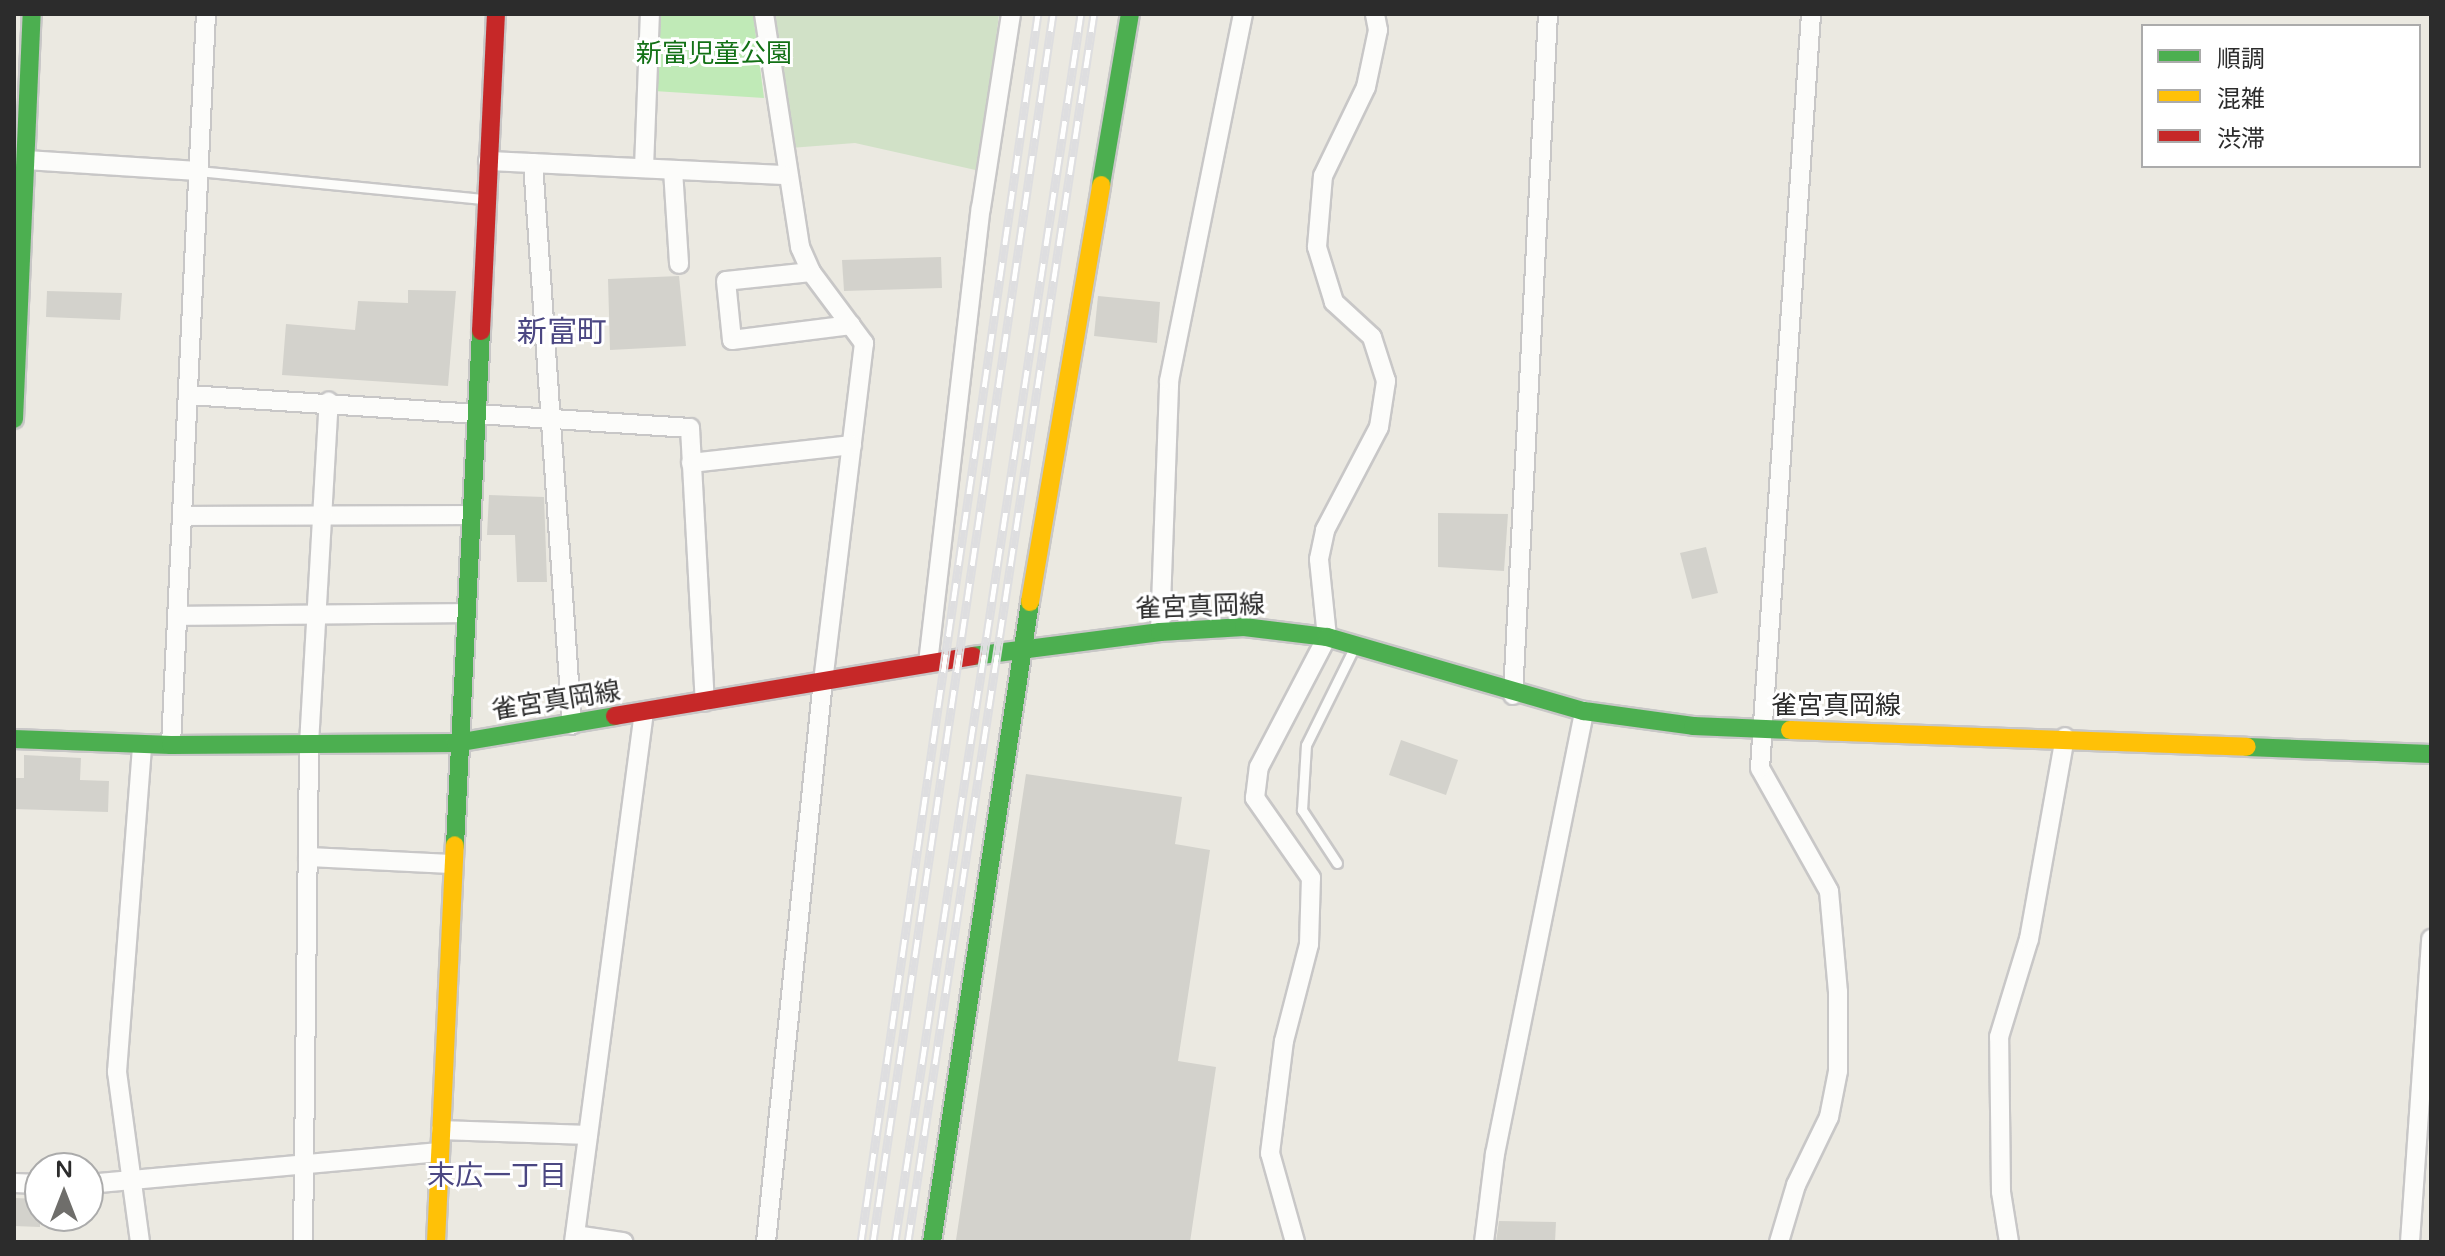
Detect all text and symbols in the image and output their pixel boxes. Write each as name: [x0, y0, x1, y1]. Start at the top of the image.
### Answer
legend: [2141, 24, 2421, 168]
park label: 新富児童公園: [636, 38, 792, 70]
text: 順調: [2217, 45, 2265, 74]
text: 混雑: [2217, 85, 2265, 114]
text: 渋滞: [2217, 125, 2265, 154]
district label: 新富町: [517, 315, 607, 351]
street label: 雀宮真岡線: [1134, 589, 1266, 625]
street label: 雀宮真岡線: [489, 675, 623, 727]
street label: 雀宮真岡線: [1771, 690, 1901, 722]
north arrow: [24, 1152, 104, 1232]
text: N: [55, 1157, 73, 1183]
district label: 末広一丁目: [427, 1159, 567, 1193]

